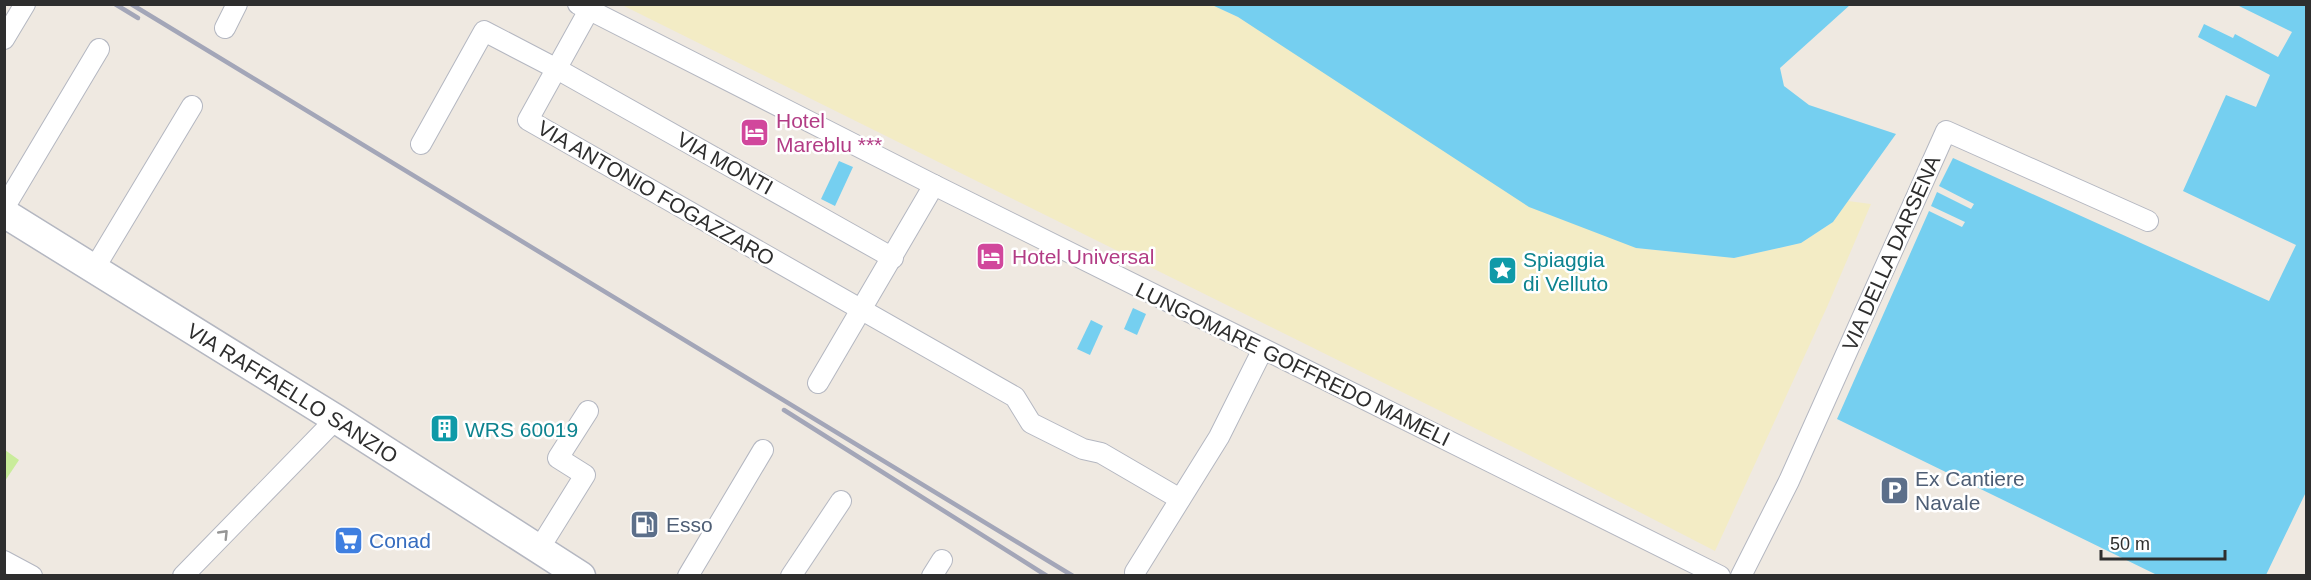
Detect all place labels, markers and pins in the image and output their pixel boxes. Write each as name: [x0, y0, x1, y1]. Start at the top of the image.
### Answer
place label: Hotel Mareblu ***: [776, 109, 882, 156]
hotel icon: Hotel Mareblu ***: [739, 116, 771, 148]
hotel icon: Hotel Universal: [975, 240, 1007, 272]
place label: Hotel Universal: [1012, 245, 1154, 268]
place label: Spiaggia di Velluto: [1523, 248, 1608, 295]
place icon: Spiaggia di Velluto: [1486, 255, 1518, 287]
building icon: WRS 60019: [428, 413, 460, 445]
place label: WRS 60019: [465, 418, 578, 441]
place label: Ex Cantiere Navale: [1915, 467, 2025, 514]
parking icon: Ex Cantiere Navale: [1878, 474, 1910, 506]
fuel station icon: Esso: [629, 508, 661, 540]
place label: Esso: [666, 513, 713, 536]
supermarket icon: Conad: [332, 524, 364, 556]
place label: Conad: [369, 529, 431, 552]

